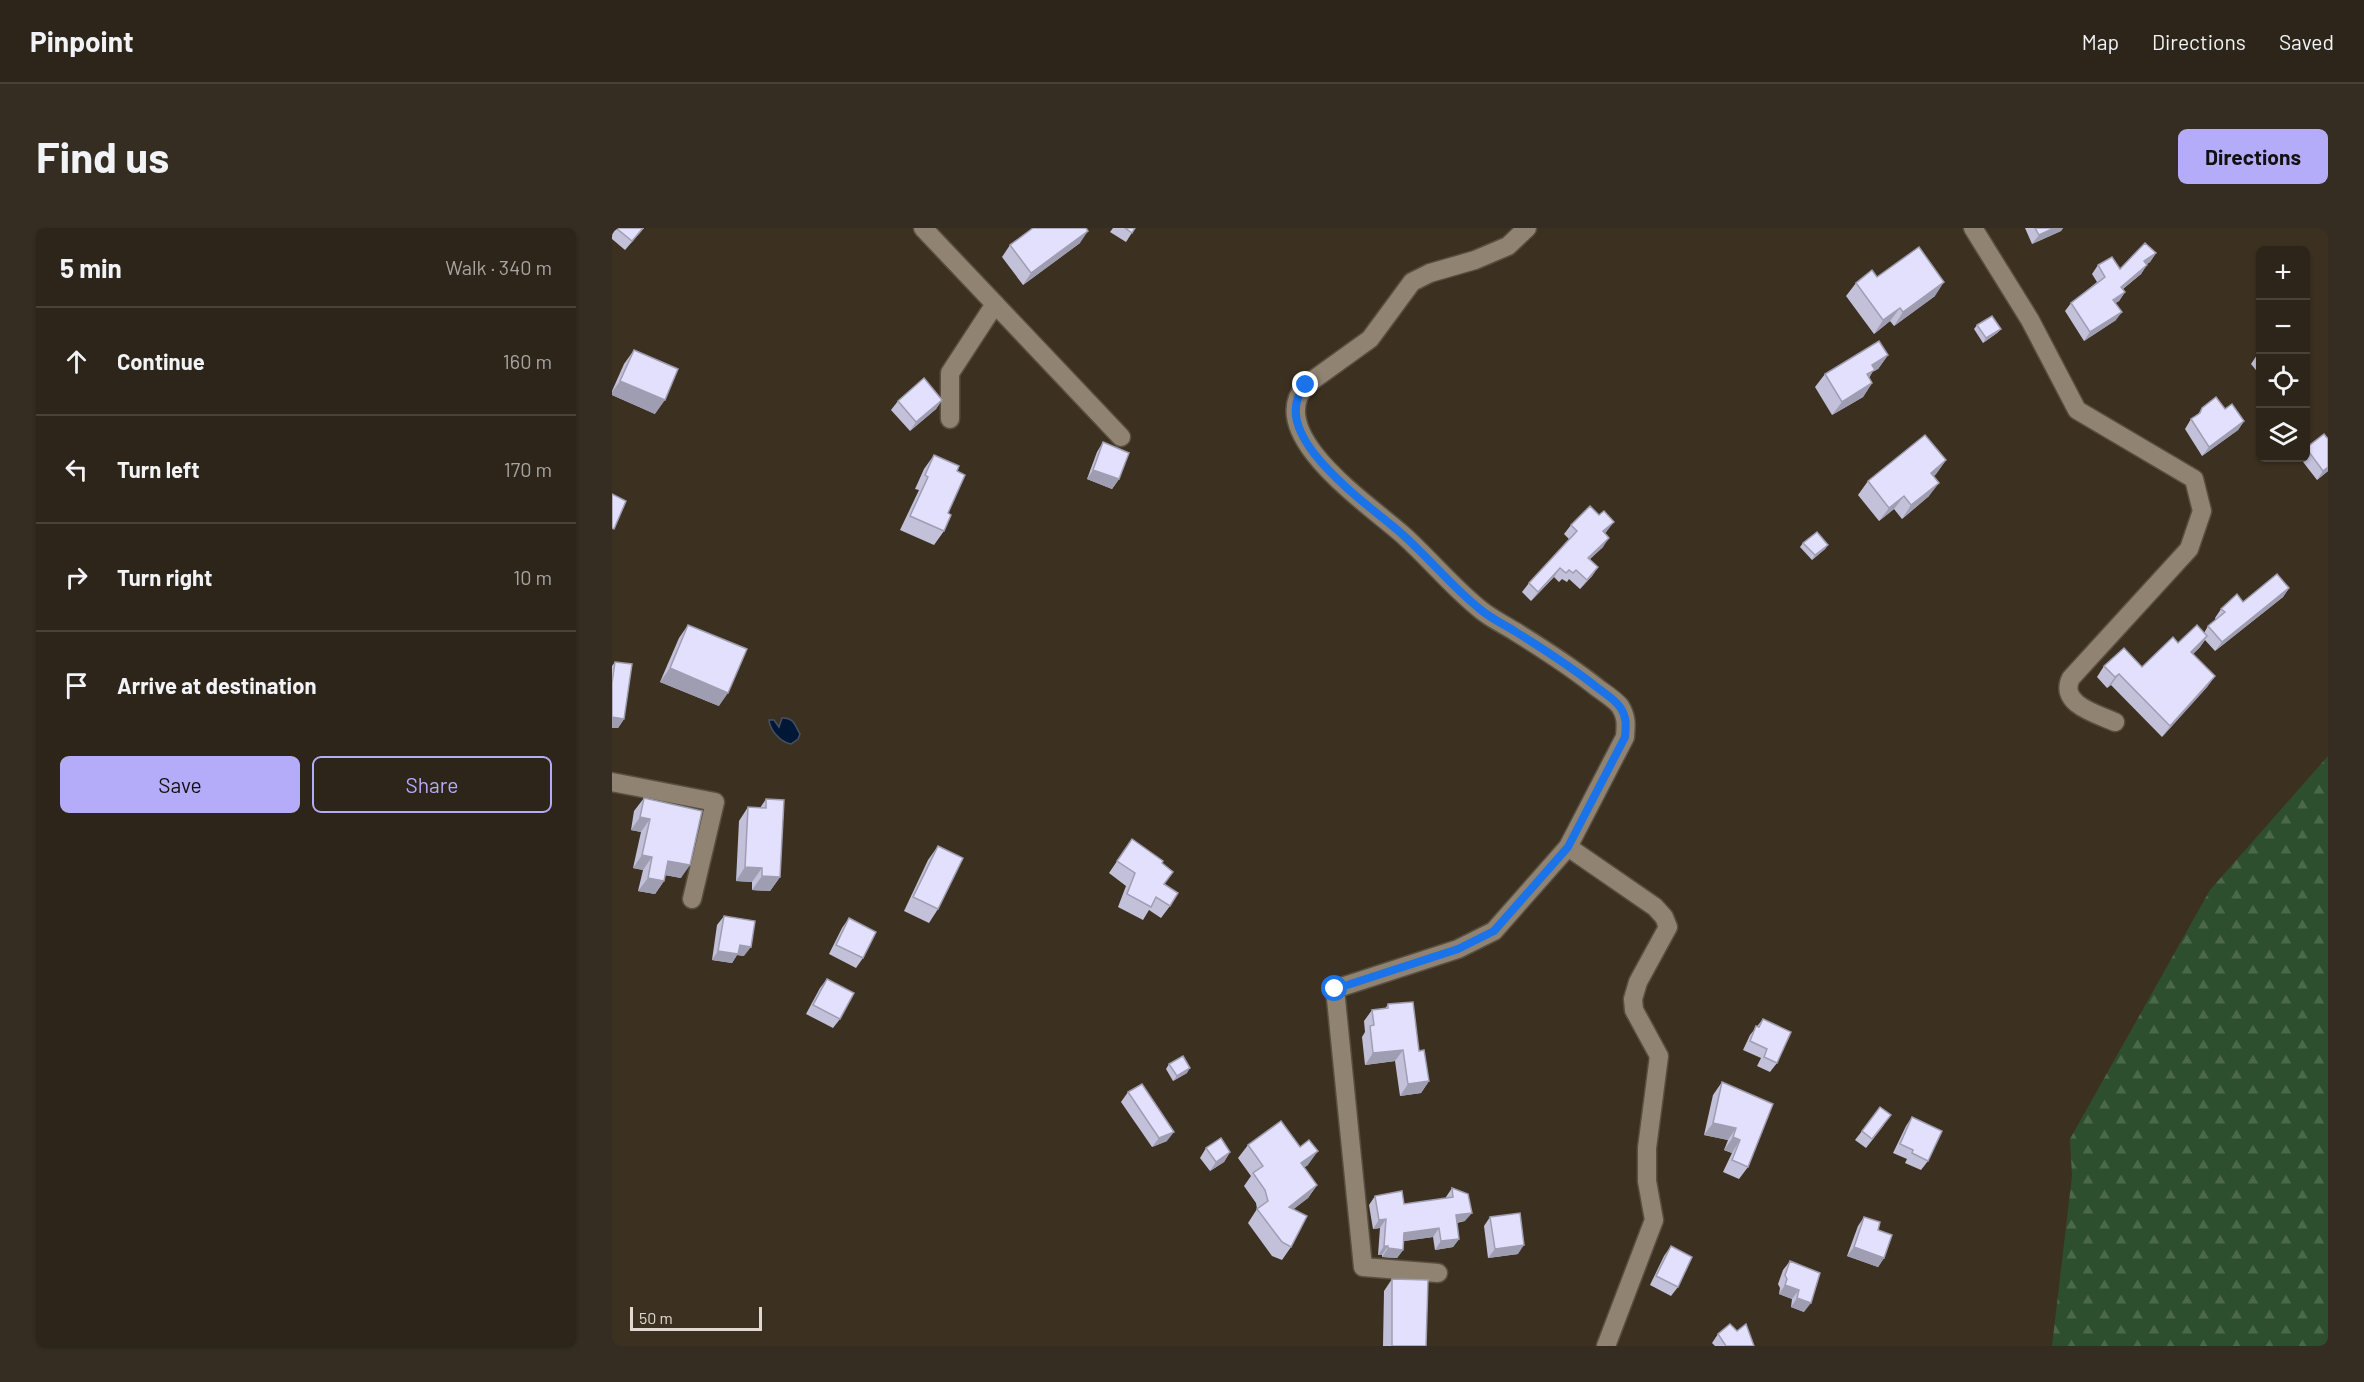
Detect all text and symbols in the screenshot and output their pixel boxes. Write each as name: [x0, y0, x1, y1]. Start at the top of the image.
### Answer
text: Pinpoint: [30, 24, 134, 58]
text: Map: [2082, 29, 2119, 54]
text: Directions: [2152, 29, 2246, 54]
text: Saved: [2279, 29, 2334, 54]
button: Directions: [2178, 129, 2328, 184]
text: Find us: [36, 131, 169, 181]
map controls: [2256, 246, 2310, 462]
button: +: [2256, 246, 2310, 300]
text: 5 min: [60, 252, 122, 283]
text: Walk · 340 m: [445, 255, 552, 279]
button: −: [2256, 300, 2310, 354]
icon: ahead: [60, 345, 93, 378]
text: Continue: [117, 348, 205, 374]
text: 160 m: [503, 349, 552, 373]
button: locate: [2256, 354, 2310, 408]
route end: [1292, 371, 1318, 397]
button: layers: [2256, 408, 2310, 462]
icon: left: [60, 453, 93, 486]
text: Turn left: [117, 456, 200, 482]
text: 170 m: [504, 457, 552, 481]
icon: right: [60, 561, 93, 594]
text: Turn right: [117, 564, 212, 590]
text: 10 m: [513, 565, 552, 589]
icon: arrive: [60, 669, 93, 702]
text: Arrive at destination: [117, 672, 316, 698]
button: Save: [60, 756, 300, 813]
button: Share: [312, 756, 552, 813]
route start: [1321, 975, 1347, 1001]
scale bar: [630, 1304, 762, 1332]
text: 50 m: [639, 1308, 673, 1327]

